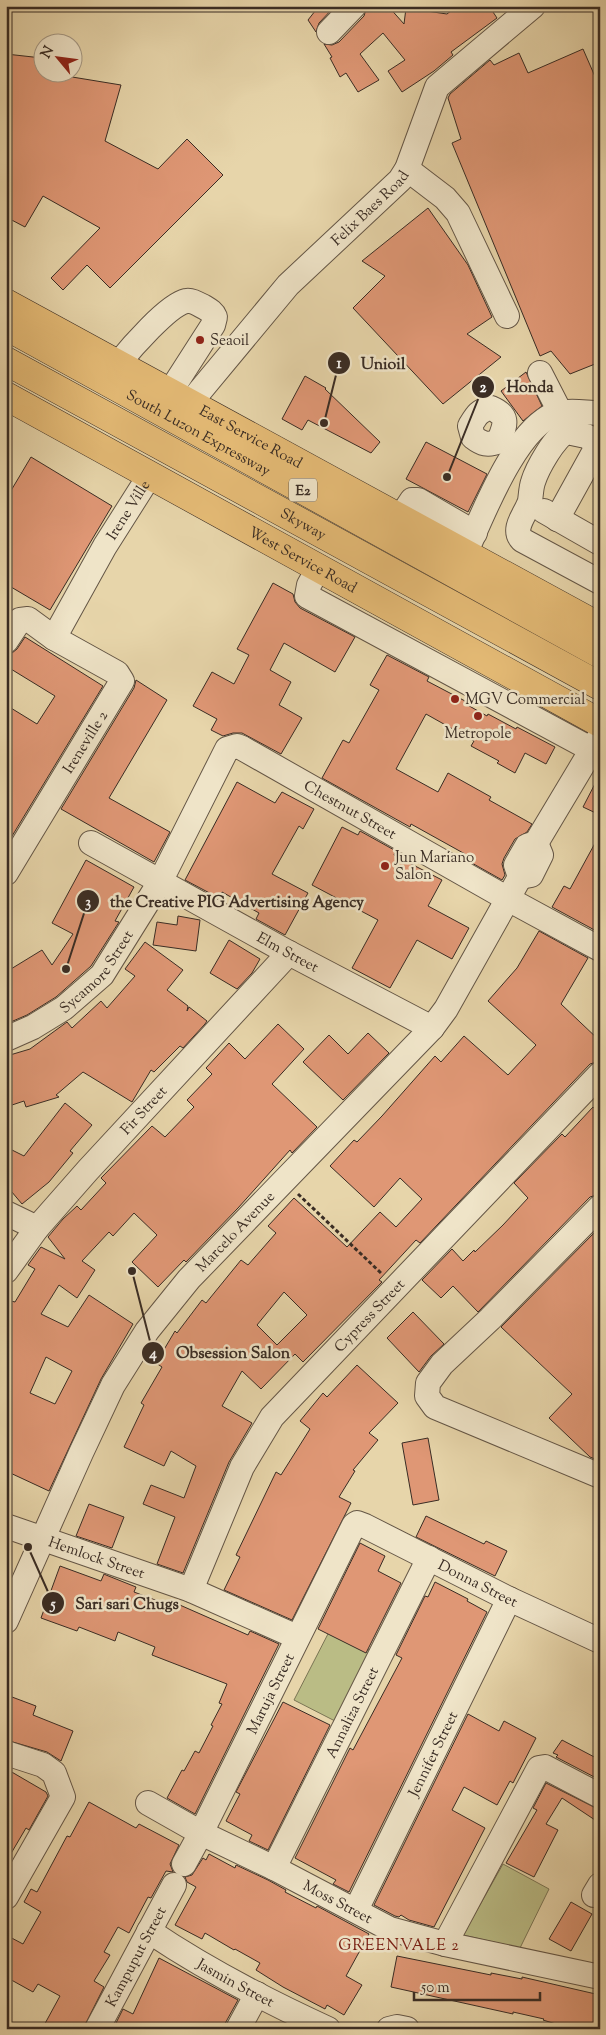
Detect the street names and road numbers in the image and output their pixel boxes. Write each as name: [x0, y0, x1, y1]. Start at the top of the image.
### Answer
street label: Felix Baes Road: [327, 167, 416, 251]
street label: South Luzon Expressway: [122, 385, 274, 482]
street label: East Service Road: [195, 401, 306, 475]
street label: Irene Ville: [102, 477, 156, 545]
road number: E2: [289, 478, 317, 502]
street label: Skyway: [276, 504, 330, 546]
street label: West Service Road: [244, 522, 361, 599]
street label: Ireneville 2: [59, 707, 114, 778]
street label: Chestnut Street: [299, 776, 400, 845]
street label: Sycamore Street: [56, 927, 139, 1019]
street label: Elm Street: [252, 928, 322, 979]
street label: Fir Street: [117, 1082, 173, 1140]
street label: Marcelo Avenue: [192, 1187, 280, 1278]
street label: Cypress Street: [330, 1275, 410, 1358]
street label: Hemlock Street: [45, 1532, 147, 1585]
street label: Donna Street: [434, 1556, 521, 1613]
street label: Maruja Street: [243, 1650, 301, 1738]
street label: Annaliza Street: [321, 1664, 385, 1762]
street label: Jennifer Street: [404, 1708, 464, 1802]
street label: Moss Street: [299, 1876, 375, 1930]
street label: Kampuput Street: [102, 1903, 172, 2011]
street label: Jasmin Street: [192, 1954, 277, 2013]

